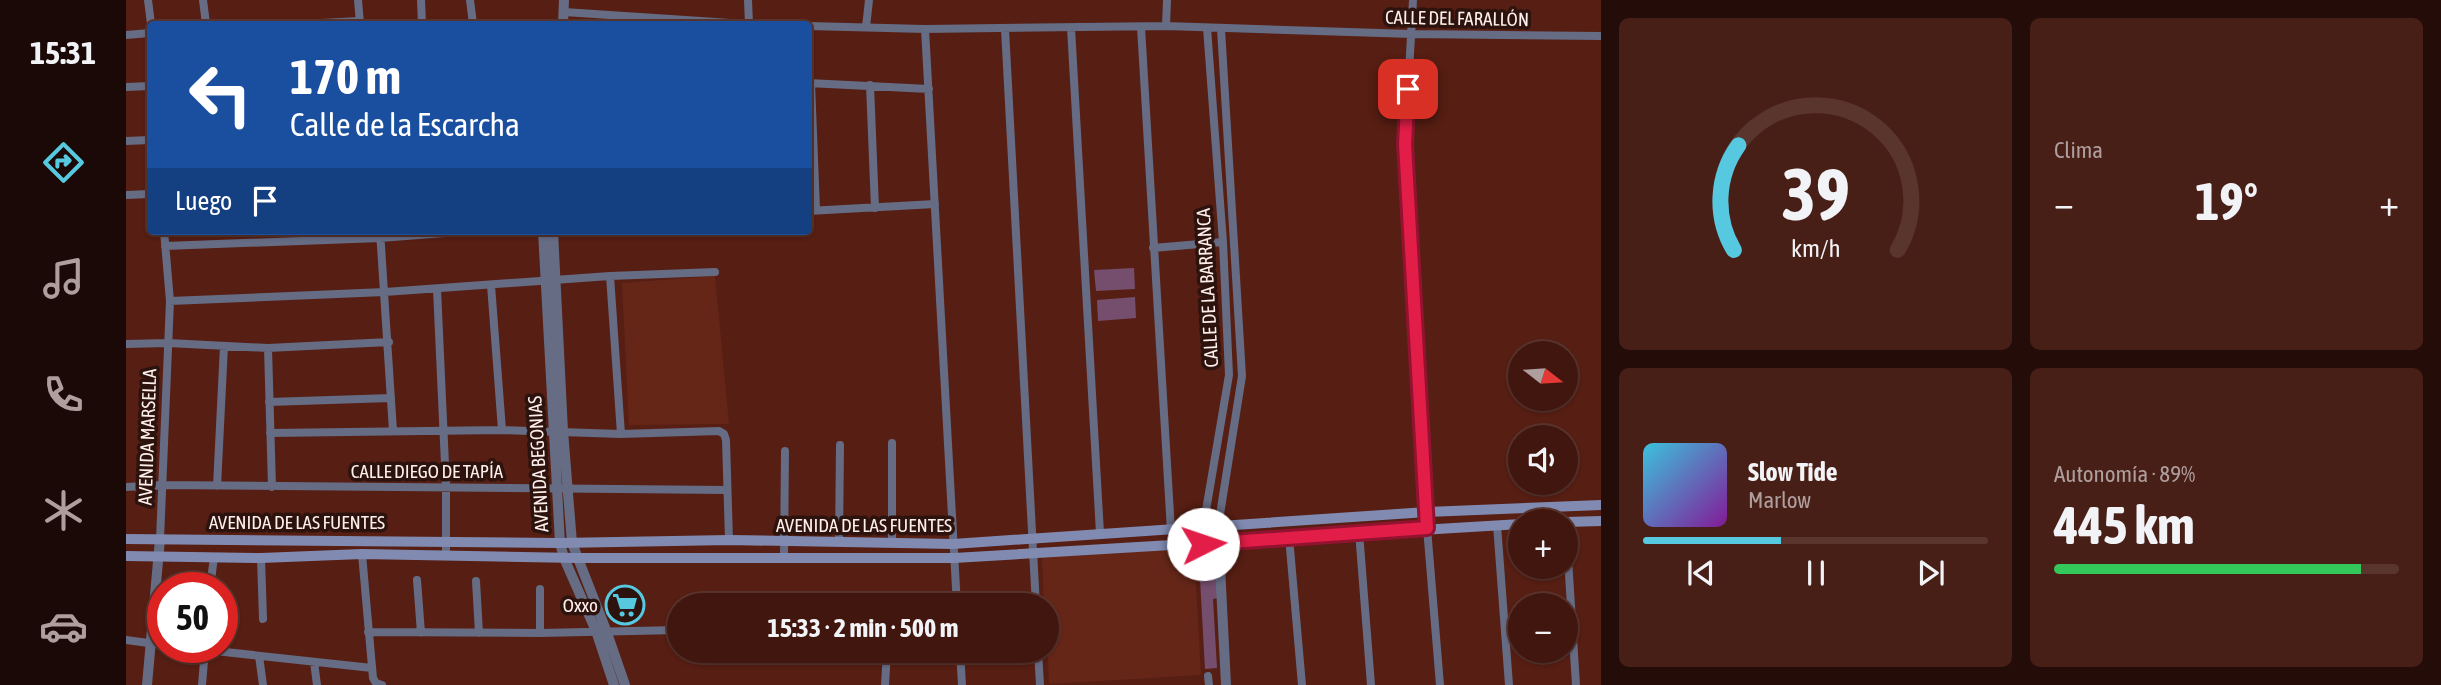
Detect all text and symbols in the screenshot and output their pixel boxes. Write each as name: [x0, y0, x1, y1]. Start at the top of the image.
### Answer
street label: CALLE DEL FARALLÓN: [1385, 6, 1529, 30]
text: 15:31: [30, 34, 96, 71]
text: 170 m: [290, 48, 401, 104]
icon: left: [175, 49, 266, 140]
pin: [1378, 59, 1438, 119]
icon: arrive: [1389, 70, 1427, 108]
text: Calle de la Escarcha: [290, 106, 520, 143]
text: Clima: [2054, 137, 2103, 163]
icon: directions: [39, 138, 88, 187]
text: 39: [1781, 152, 1850, 235]
text: 19°: [2195, 171, 2258, 231]
text: −: [2054, 181, 2074, 224]
text: +: [2379, 181, 2399, 224]
icon: arrive: [246, 182, 284, 220]
text: Luego: [175, 186, 232, 216]
street label: CALLE DE LA BARRANCA: [1192, 207, 1222, 368]
text: km/h: [1791, 234, 1840, 262]
icon: music: [39, 254, 88, 303]
north arrow: [1508, 341, 1578, 411]
map controls: [1508, 341, 1578, 663]
street label: AVENIDA MARSELLA: [134, 368, 160, 506]
icon: phone: [39, 370, 88, 419]
street label: AVENIDA BEGONIAS: [523, 395, 553, 533]
button: sound: [1508, 425, 1578, 495]
text: Slow Tide: [1748, 457, 1838, 487]
street label: CALLE DIEGO DE TAPÍA: [351, 460, 504, 482]
text: Autonomía · 89%: [2054, 461, 2195, 487]
icon: climate: [39, 486, 88, 535]
text: Marlow: [1748, 487, 1811, 513]
text: 445 km: [2054, 495, 2195, 555]
position arrow: [1166, 507, 1240, 581]
button: +: [1508, 509, 1578, 579]
street label: AVENIDA DE LAS FUENTES: [209, 511, 385, 533]
street label: AVENIDA DE LAS FUENTES: [776, 514, 952, 536]
icon: previous: [1682, 554, 1720, 592]
icon: pause: [1797, 554, 1835, 592]
icon: next: [1912, 554, 1950, 592]
speed limit sign: 50: [147, 572, 238, 663]
supermarket icon: Oxxo: [604, 584, 646, 626]
button: −: [1508, 593, 1578, 663]
place label: Oxxo: [563, 594, 598, 616]
icon: car: [39, 602, 88, 651]
text: 15:33 · 2 min · 500 m: [768, 613, 958, 643]

